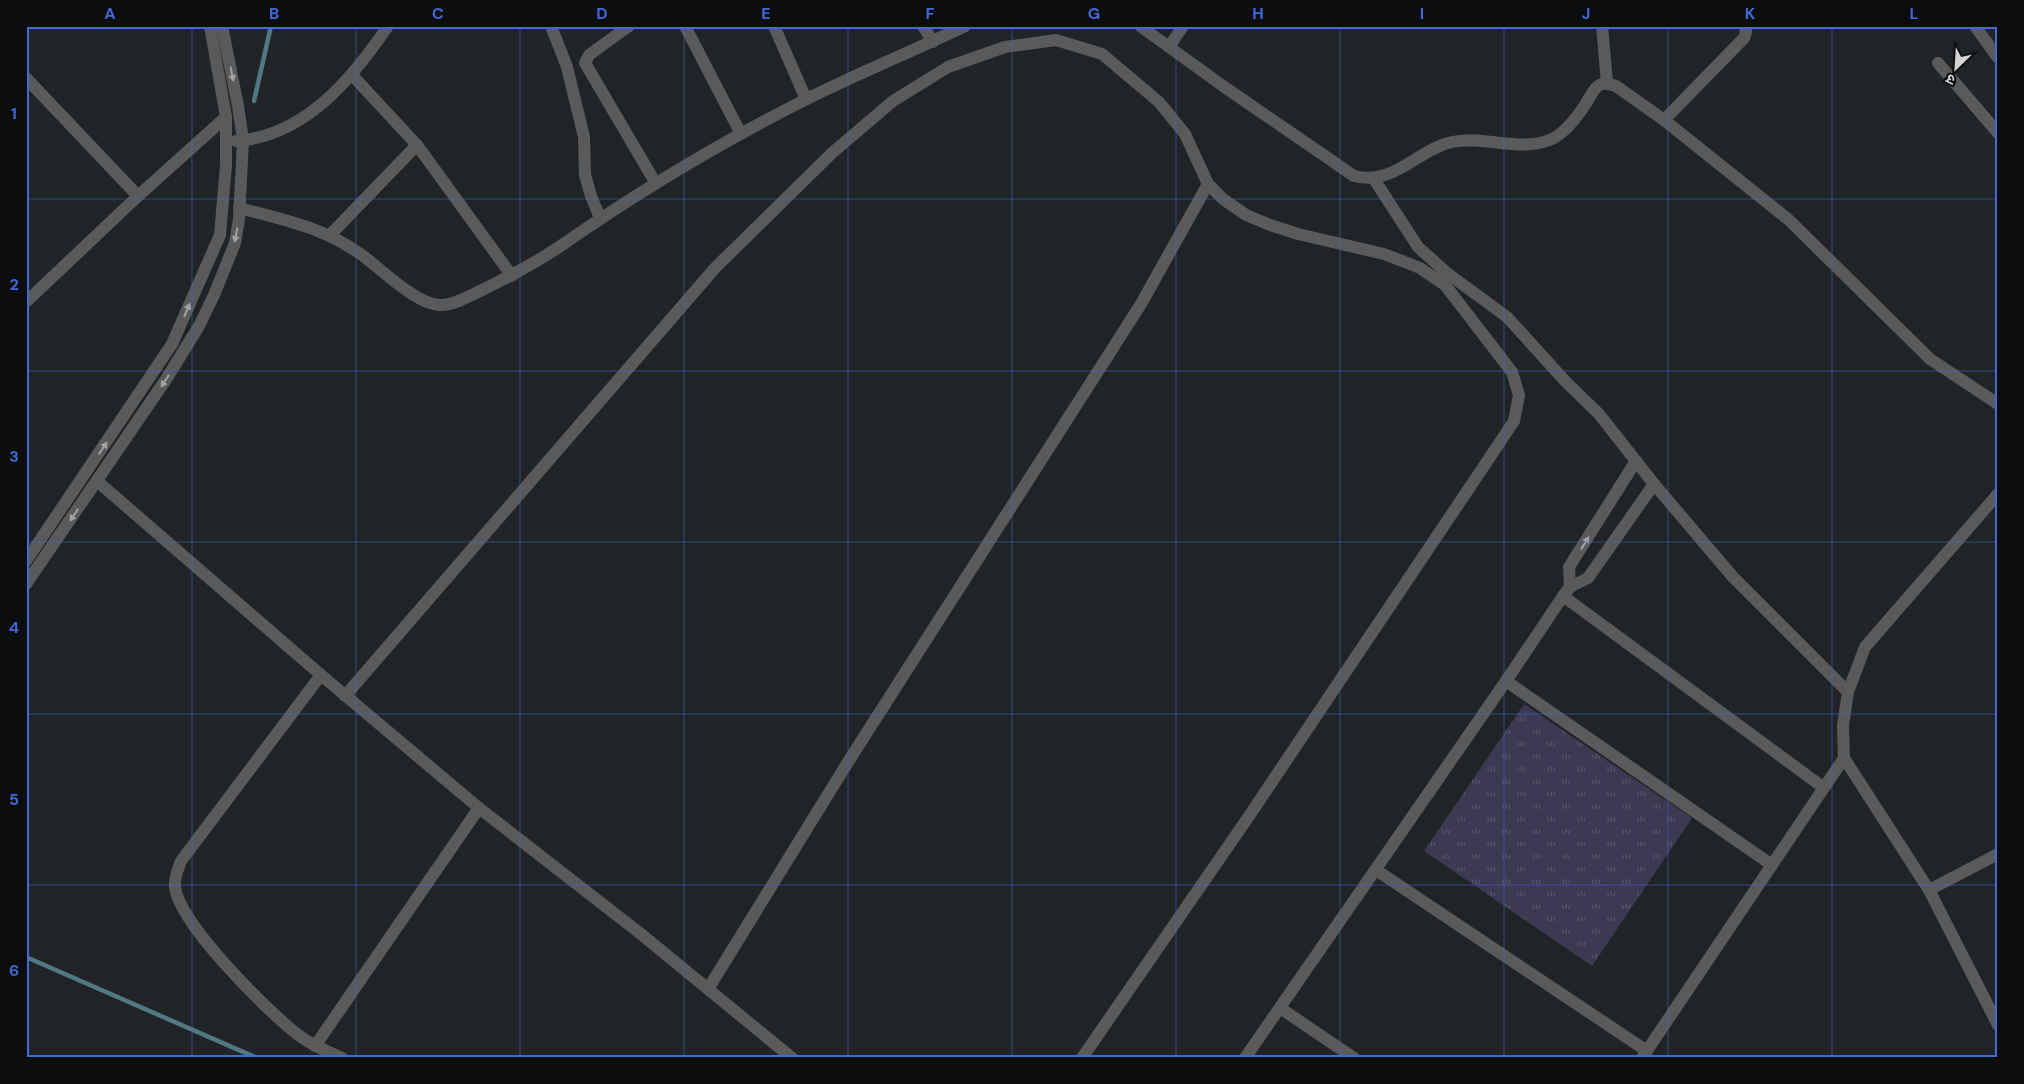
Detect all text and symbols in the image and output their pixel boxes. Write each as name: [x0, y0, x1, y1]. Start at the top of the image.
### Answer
text: A: [104, 3, 116, 24]
text: B: [269, 3, 279, 24]
text: C: [432, 3, 444, 24]
text: D: [596, 3, 608, 24]
text: E: [761, 3, 771, 24]
text: F: [926, 3, 935, 24]
text: G: [1088, 3, 1100, 24]
text: H: [1252, 3, 1264, 24]
text: I: [1420, 3, 1424, 24]
text: J: [1582, 3, 1590, 24]
text: K: [1745, 3, 1756, 24]
text: L: [1910, 3, 1919, 24]
north arrow: [1932, 42, 1982, 92]
one-way arrow: [228, 66, 236, 82]
text: उ: [1942, 70, 1958, 90]
text: 1: [11, 103, 17, 124]
one-way arrow: [232, 228, 240, 243]
text: 2: [9, 274, 19, 295]
one-way arrow: [184, 303, 192, 317]
one-way arrow: [160, 374, 170, 387]
one-way arrow: [98, 441, 107, 455]
text: 3: [9, 446, 19, 467]
one-way arrow: [69, 508, 79, 522]
one-way arrow: [1580, 536, 1589, 549]
text: 4: [9, 617, 19, 638]
text: 5: [9, 789, 19, 810]
text: 6: [9, 960, 19, 981]

